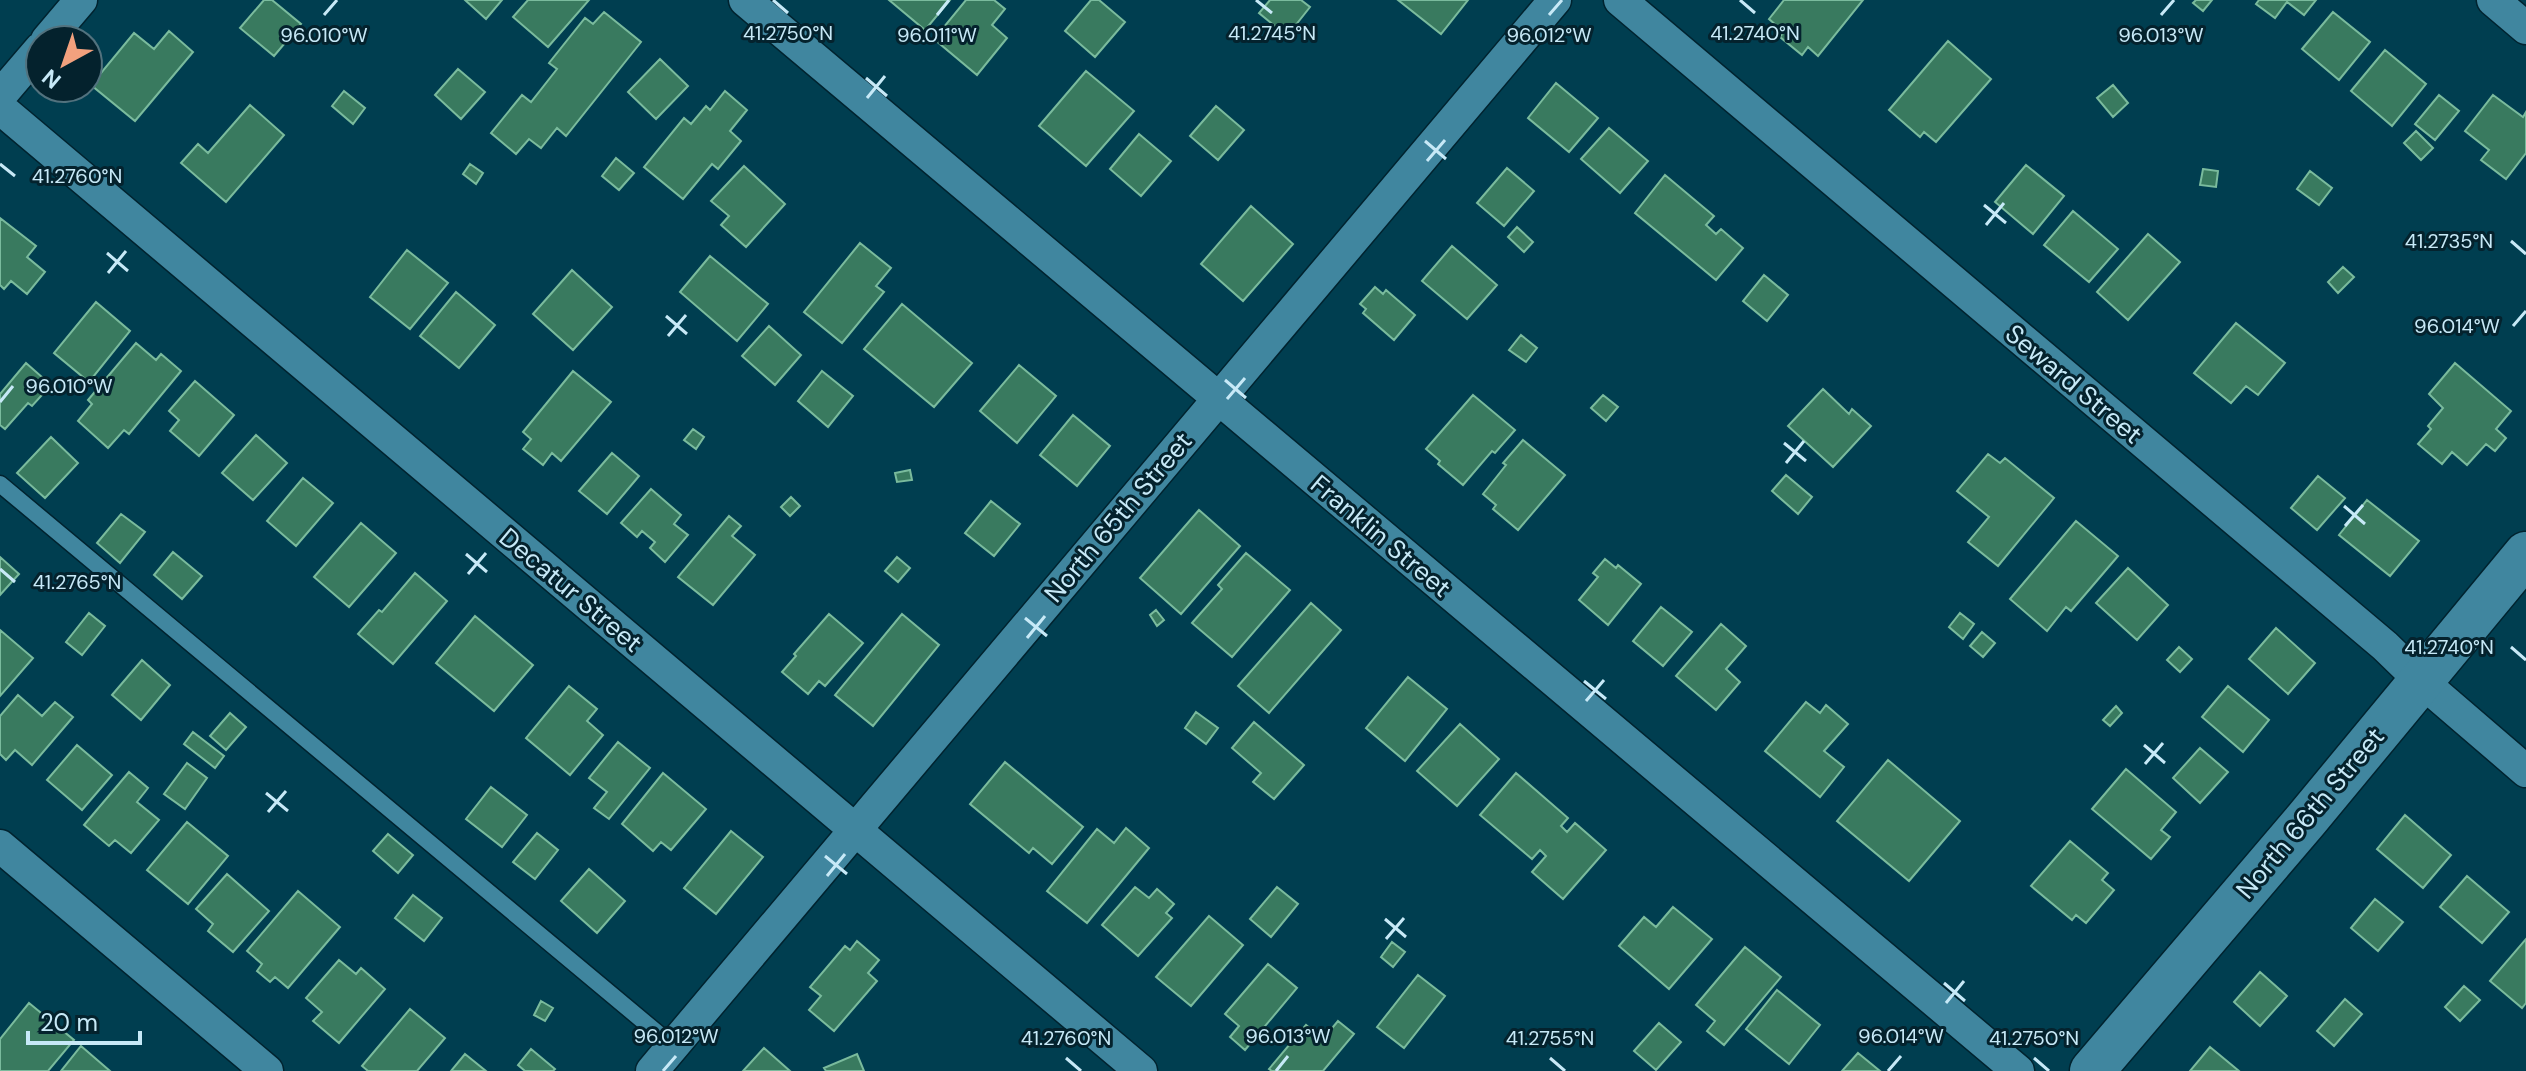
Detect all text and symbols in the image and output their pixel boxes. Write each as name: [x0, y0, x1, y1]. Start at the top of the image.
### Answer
text: 41.2750°N: [743, 20, 833, 46]
text: 41.2745°N: [1228, 20, 1316, 46]
text: 41.2740°N: [1710, 20, 1800, 46]
text: 96.010°W: [280, 22, 368, 48]
text: 96.011°W: [897, 22, 977, 48]
text: 96.012°W: [1506, 22, 1592, 48]
text: 96.013°W: [2118, 22, 2204, 48]
north arrow: [24, 24, 104, 104]
text: N: [36, 63, 67, 95]
text: 41.2760°N: [32, 163, 122, 189]
text: 41.2735°N: [2405, 228, 2493, 254]
text: 96.014°W: [2414, 313, 2500, 339]
street label: Seward Street: [1998, 317, 2150, 451]
text: 96.010°W: [25, 373, 113, 399]
street label: North 65th Street: [1037, 425, 1199, 609]
street label: Franklin Street: [1304, 467, 1458, 605]
street label: Decatur Street: [492, 520, 650, 660]
text: 41.2765°N: [33, 569, 121, 595]
text: 41.2740°N: [2404, 634, 2494, 660]
street label: North 66th Street: [2228, 720, 2392, 906]
scale bar: [28, 995, 140, 1045]
text: 20 m: [40, 1007, 98, 1038]
text: 96.012°W: [633, 1023, 719, 1049]
text: 96.013°W: [1245, 1023, 1331, 1049]
text: 96.014°W: [1858, 1023, 1944, 1049]
text: 41.2760°N: [1021, 1025, 1111, 1051]
text: 41.2755°N: [1506, 1025, 1594, 1051]
text: 41.2750°N: [1989, 1025, 2079, 1051]

